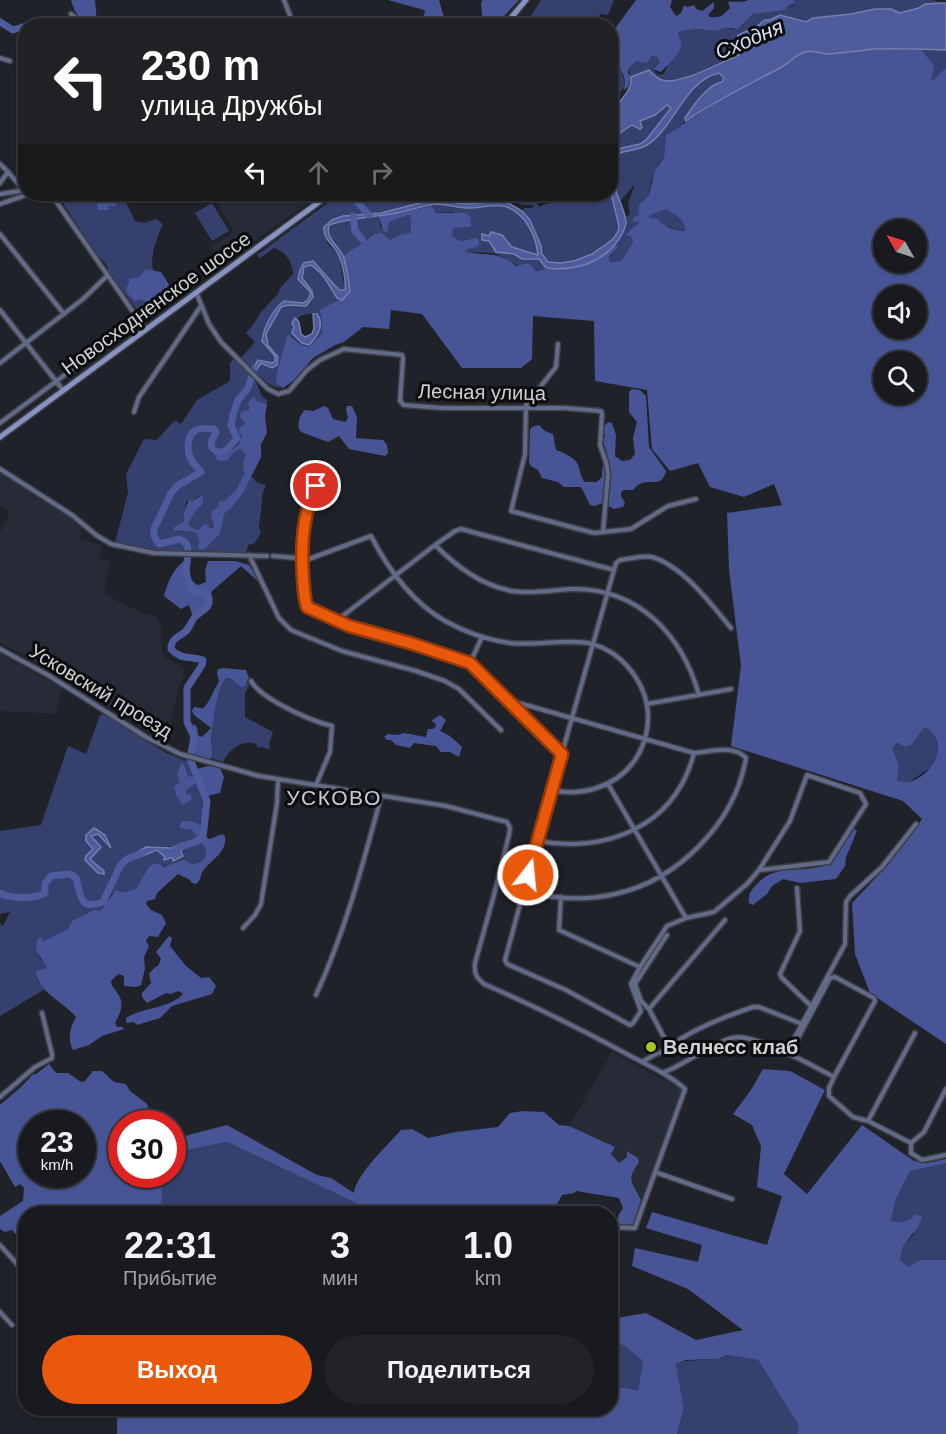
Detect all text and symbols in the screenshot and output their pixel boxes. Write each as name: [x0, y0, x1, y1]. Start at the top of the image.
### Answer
water label: Сходня: [712, 14, 786, 64]
icon: left: [42, 42, 120, 120]
text: 230 m: [141, 42, 260, 89]
text: улица Дружбы: [141, 91, 323, 121]
icon: left: [239, 156, 272, 189]
icon: ahead: [302, 156, 335, 189]
icon: right: [365, 156, 398, 189]
north arrow: [873, 219, 927, 273]
map controls: [873, 219, 927, 405]
street label: Новосходненское шоссе: [58, 227, 254, 379]
button: sound: [873, 285, 927, 339]
button: search: [873, 351, 927, 405]
street label: Лесная улица: [418, 380, 547, 404]
pin: [290, 460, 341, 511]
icon: arrive: [299, 469, 332, 502]
street label: Усковский проезд: [26, 640, 177, 742]
district label: УСКОВО: [286, 786, 382, 809]
position arrow: [496, 843, 560, 907]
place label: Велнесс клаб: [663, 1036, 798, 1058]
marker: Велнесс клаб: [644, 1040, 658, 1054]
speed limit sign: 30: [108, 1110, 186, 1188]
text: 23: [40, 1125, 74, 1158]
text: km/h: [41, 1156, 73, 1173]
text: 22:31: [124, 1225, 216, 1266]
text: 3: [330, 1225, 350, 1266]
text: 1.0: [463, 1225, 513, 1266]
text: Прибытие: [123, 1267, 217, 1289]
text: мин: [322, 1267, 358, 1289]
text: km: [475, 1267, 501, 1289]
button: Выход: [42, 1335, 312, 1404]
button: Поделиться: [324, 1335, 594, 1404]

